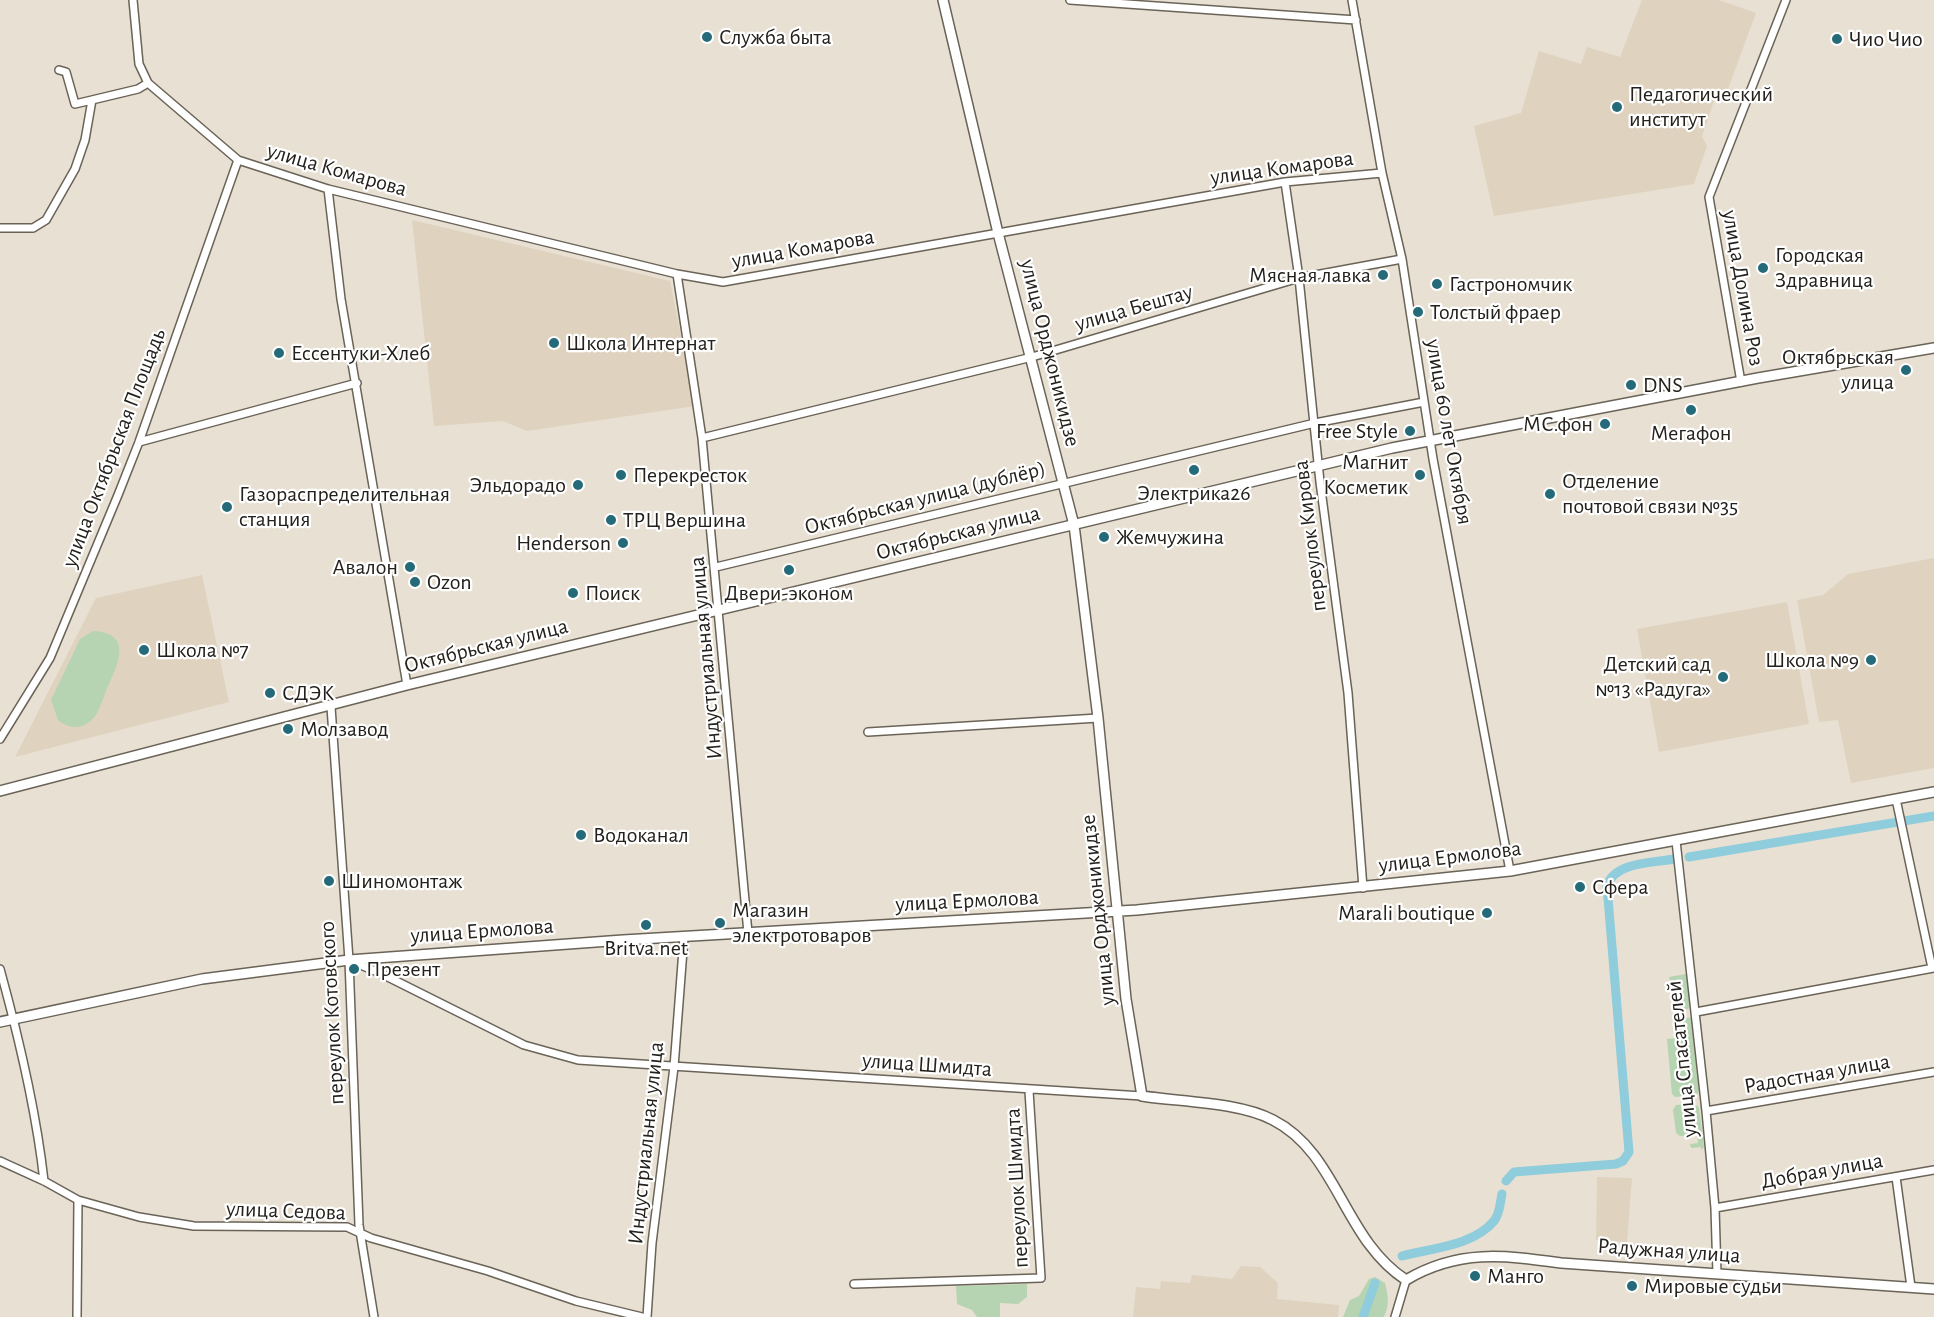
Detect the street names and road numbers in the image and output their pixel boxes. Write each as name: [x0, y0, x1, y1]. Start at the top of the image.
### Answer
street label: улица Комарова: [264, 137, 410, 203]
street label: улица Комарова: [1209, 145, 1355, 191]
street label: улица Долина Роз: [1716, 208, 1770, 368]
street label: улица Комарова: [730, 223, 876, 275]
street label: улица Орджоникидзе: [1014, 257, 1086, 449]
street label: улица Бештау: [1072, 279, 1196, 337]
street label: улица Октябрьская Площадь: [56, 325, 172, 571]
street label: улица 60 лет Октября: [1420, 337, 1478, 527]
street label: Октябрьская улица (дублёр): [802, 455, 1048, 541]
street label: переулок Кирова: [1288, 459, 1332, 613]
street label: Октябрьская улица: [873, 500, 1043, 566]
street label: Индустриальная улица: [684, 555, 728, 761]
street label: Октябрьская улица: [401, 613, 571, 679]
street label: улица Орджоникидзе: [1075, 813, 1121, 1007]
street label: улица Ермолова: [1377, 835, 1523, 879]
street label: улица Ермолова: [895, 884, 1039, 918]
street label: улица Ермолова: [410, 913, 554, 949]
street label: переулок Котовского: [314, 920, 350, 1106]
street label: улица Спасателей: [1661, 979, 1703, 1139]
street label: Индустриальная улица: [622, 1040, 670, 1246]
street label: улица Шмидта: [861, 1047, 993, 1083]
street label: Радостная улица: [1742, 1048, 1892, 1100]
street label: переулок Шмидта: [1000, 1107, 1034, 1269]
street label: Добрая улица: [1759, 1147, 1885, 1195]
street label: улица Седова: [226, 1196, 346, 1226]
street label: Радужная улица: [1596, 1233, 1742, 1269]

